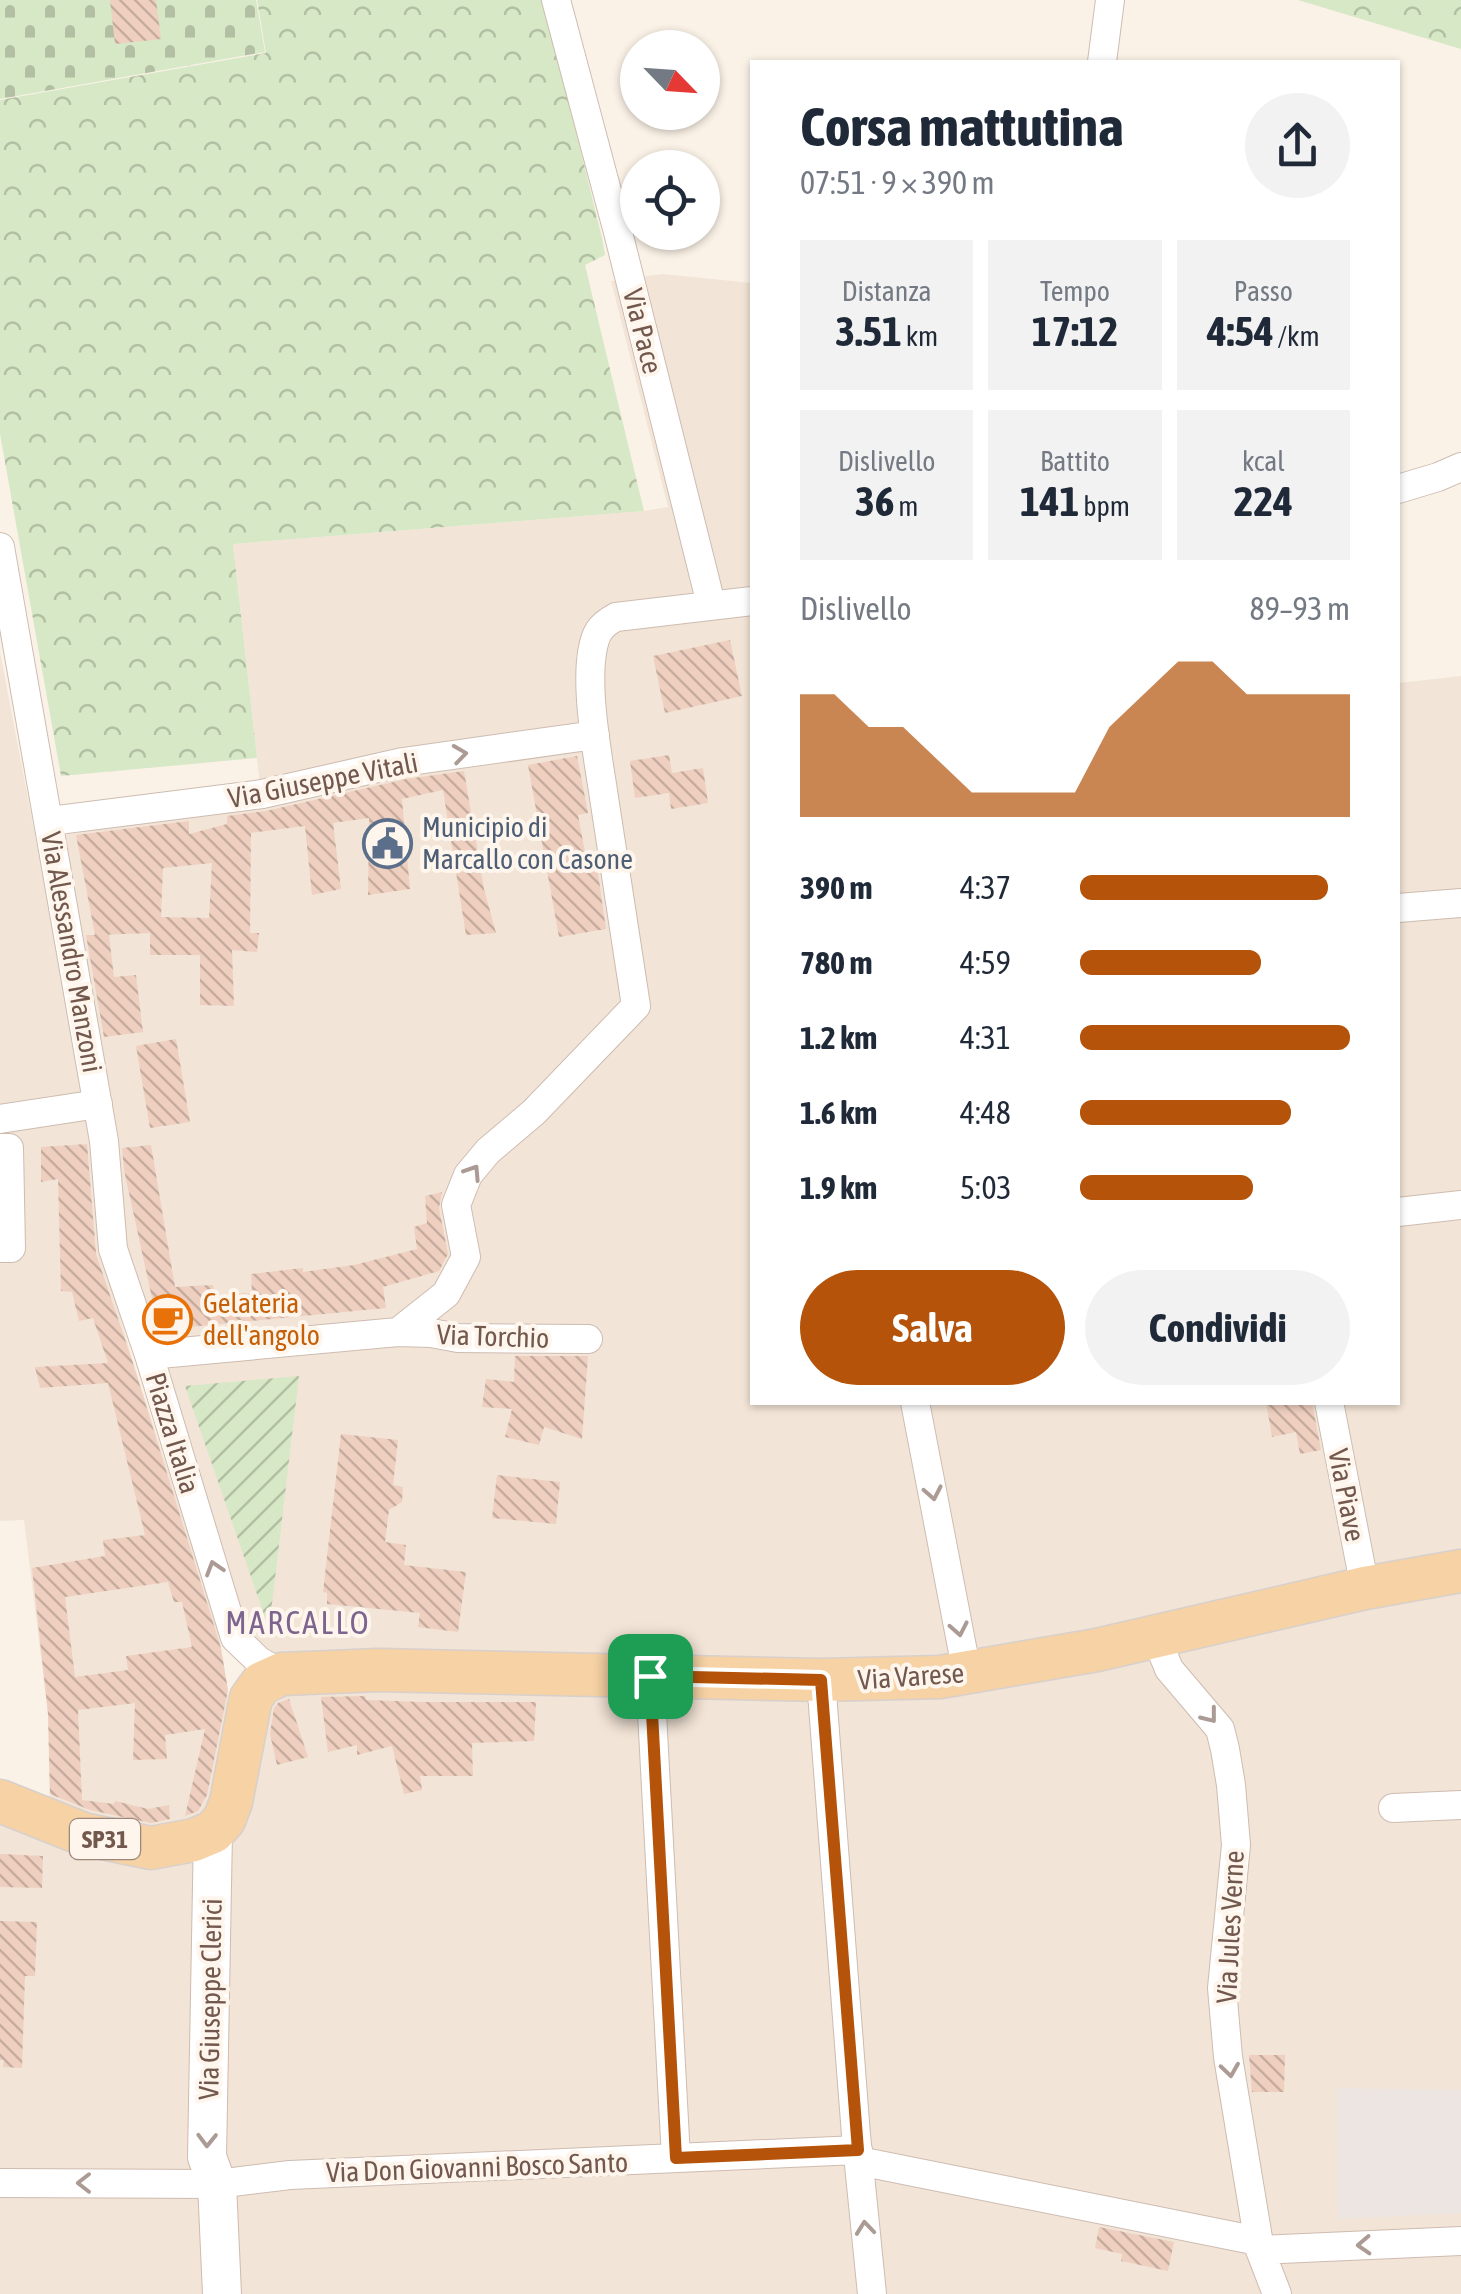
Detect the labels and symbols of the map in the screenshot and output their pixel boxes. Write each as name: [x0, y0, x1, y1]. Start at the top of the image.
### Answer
north arrow: [620, 30, 720, 130]
street label: Via Pace: [617, 285, 669, 377]
one-way arrow: [452, 745, 469, 766]
street label: Via Giuseppe Vitali: [225, 746, 421, 814]
place label: Municipio di Marcallo con Casone: [422, 811, 633, 875]
public building icon: Municipio di Marcallo con Casone: [361, 817, 413, 869]
street label: Via Alessandro Manzoni: [35, 829, 109, 1075]
one-way arrow: [461, 1164, 480, 1182]
place label: Gelateria dell'angolo: [203, 1287, 320, 1351]
cafe icon: Gelateria dell'angolo: [142, 1293, 194, 1345]
street label: Via Torchio: [436, 1318, 550, 1354]
street label: Piazza Italia: [139, 1369, 207, 1497]
street label: Via Piave: [1322, 1446, 1372, 1544]
one-way arrow: [921, 1484, 942, 1501]
one-way arrow: [205, 1560, 226, 1577]
district label: MARCALLO: [225, 1604, 371, 1641]
one-way arrow: [948, 1620, 969, 1637]
pin: [608, 1634, 693, 1719]
street label: Via Varese: [857, 1656, 965, 1696]
one-way arrow: [1198, 1705, 1216, 1723]
road number: SP31: [70, 1819, 140, 1859]
street label: Via Jules Verne: [1210, 1850, 1250, 2004]
street label: Via Giuseppe Clerici: [192, 1898, 228, 2100]
one-way arrow: [1218, 2062, 1239, 2079]
one-way arrow: [196, 2132, 218, 2148]
street label: Via Don Giovanni Bosco Santo: [325, 2146, 629, 2188]
one-way arrow: [76, 2172, 92, 2194]
one-way arrow: [855, 2219, 877, 2235]
one-way arrow: [1355, 2235, 1371, 2256]

